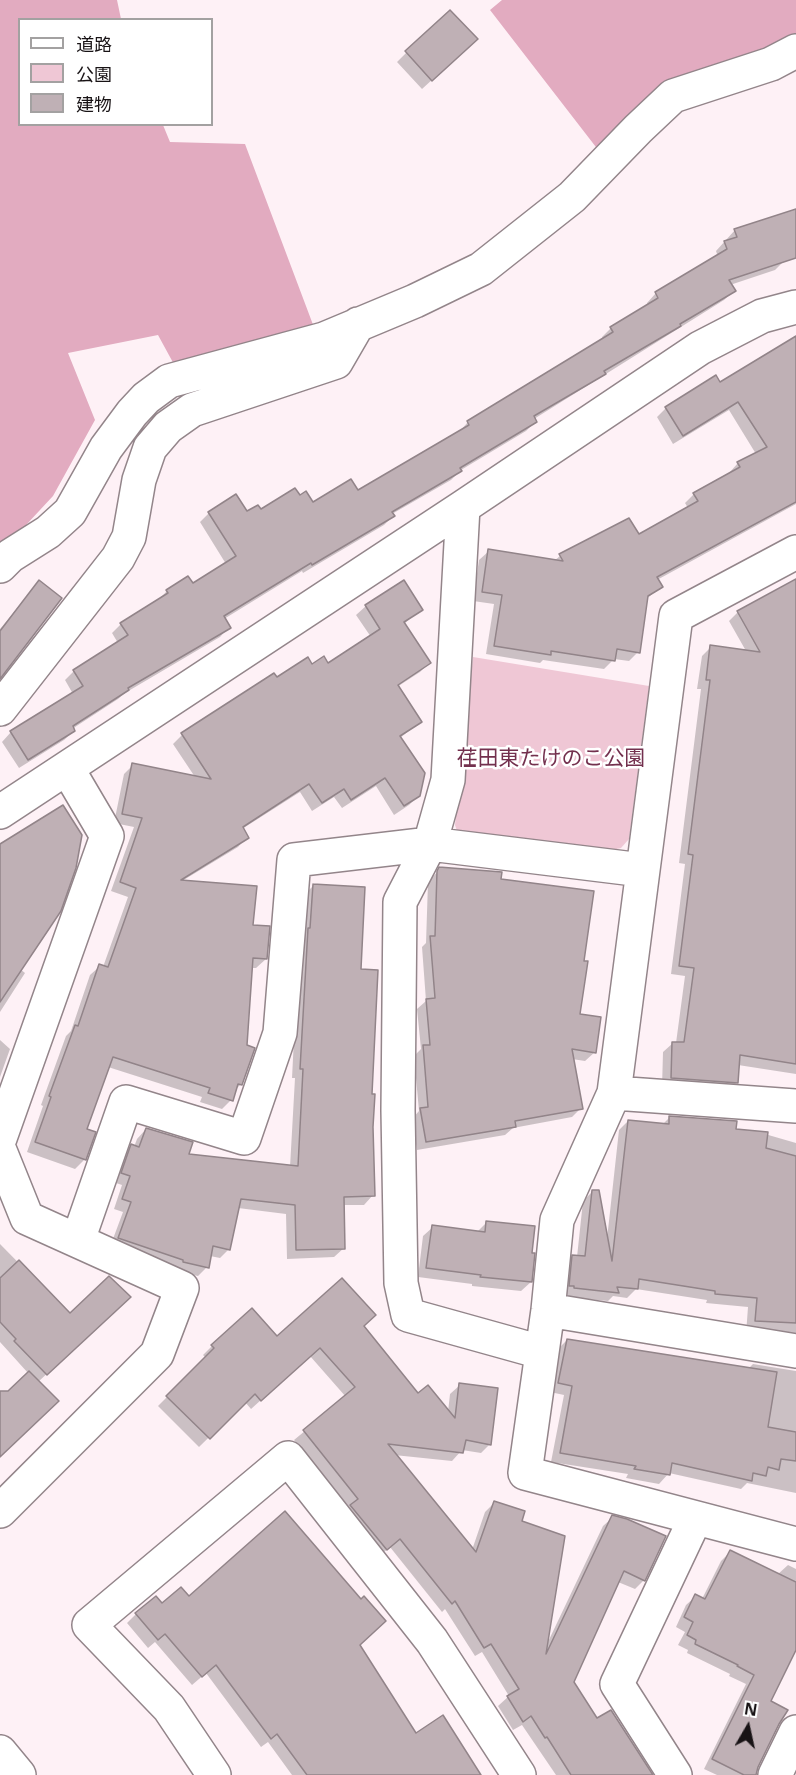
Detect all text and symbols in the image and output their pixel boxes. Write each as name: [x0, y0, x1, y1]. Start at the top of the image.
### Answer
legend: [18, 18, 213, 126]
text: 道路: [76, 32, 112, 56]
text: 公園: [76, 62, 112, 86]
text: 建物: [76, 92, 112, 116]
park label: 荏田東たけのこ公園: [457, 746, 645, 772]
north arrow: [718, 1697, 778, 1757]
text: N: [743, 1697, 759, 1721]

